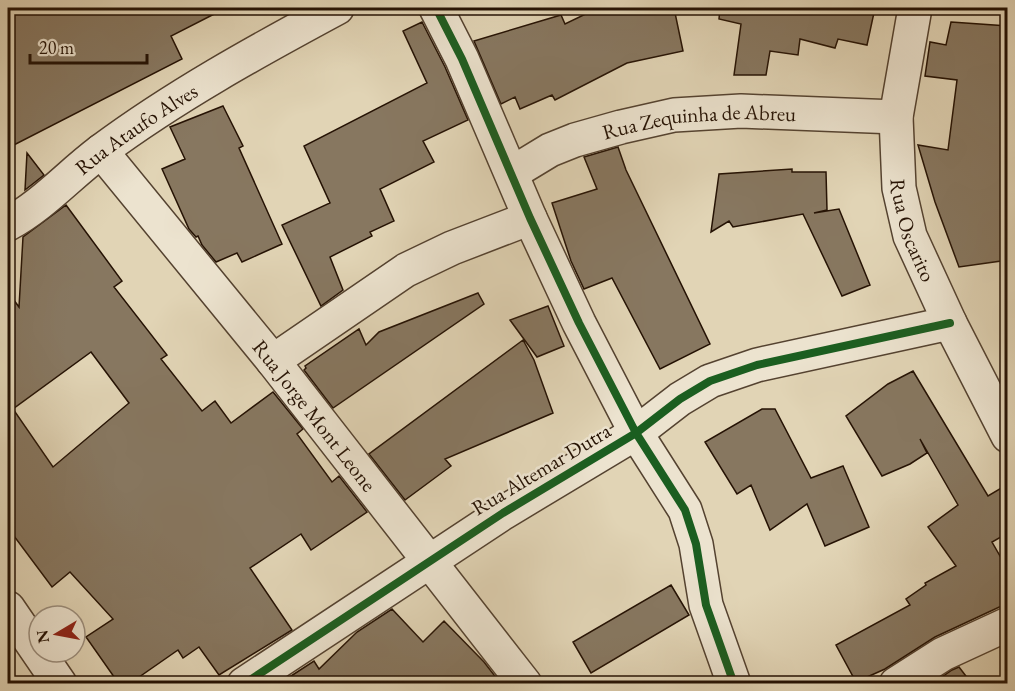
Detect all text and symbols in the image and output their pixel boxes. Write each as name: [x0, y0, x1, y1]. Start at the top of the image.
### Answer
scale bar: [30, 27, 147, 65]
text: 20 m: [39, 36, 74, 59]
street label: Rua Ataufo Alves: [69, 76, 202, 180]
street label: Rua Zequinha de Abreu: [599, 97, 797, 145]
street label: Rua Oscarito: [885, 178, 943, 286]
street label: Rua Jorge Mont Leone: [247, 334, 383, 496]
street label: Rua Altemar Dutra: [466, 416, 616, 521]
north arrow: [27, 604, 87, 664]
text: N: [31, 628, 54, 645]

